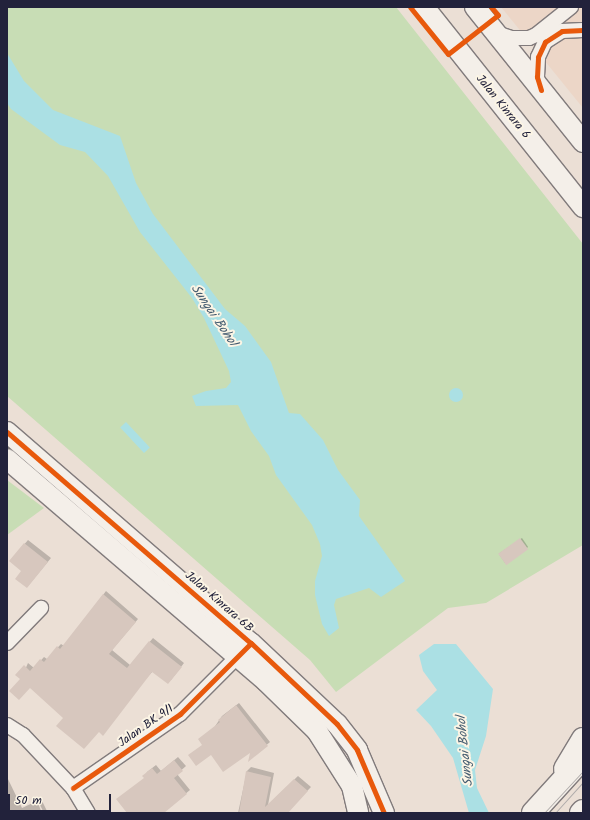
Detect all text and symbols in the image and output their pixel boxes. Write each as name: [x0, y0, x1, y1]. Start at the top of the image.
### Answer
street label: Jalan Kinrara 6: [473, 72, 533, 142]
water label: Sungai Bohol: [187, 282, 239, 350]
street label: Jalan Kinrara 6B: [182, 568, 256, 636]
street label: Jalan BK 9/1: [115, 702, 177, 750]
water label: Sungai Bohol: [455, 715, 477, 787]
scale bar: [10, 786, 113, 812]
text: 50 m: [15, 791, 42, 810]

